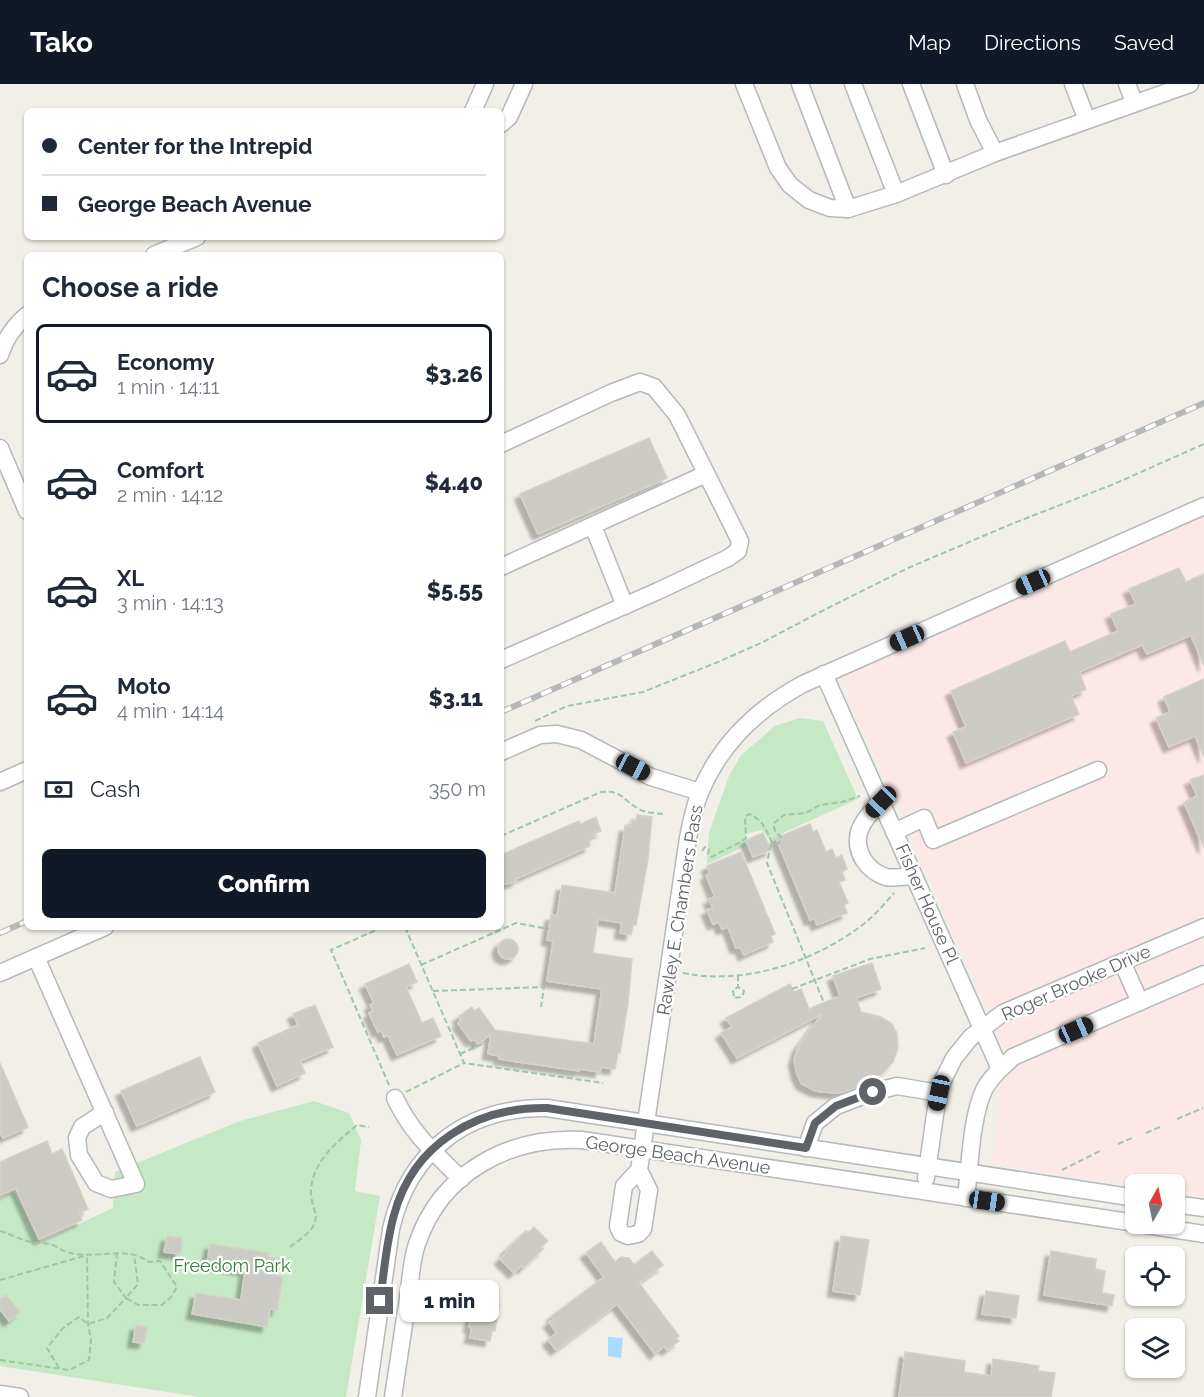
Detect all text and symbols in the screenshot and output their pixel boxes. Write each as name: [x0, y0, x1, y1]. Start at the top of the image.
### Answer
text: Tako: [30, 26, 93, 59]
text: Map: [908, 30, 951, 55]
text: Directions: [984, 30, 1081, 55]
text: Saved: [1114, 30, 1174, 55]
text: Center for the Intrepid: [78, 133, 312, 159]
text: George Beach Avenue: [78, 191, 311, 217]
text: Choose a ride: [42, 272, 218, 303]
icon: car: [45, 347, 99, 401]
text: Economy: [117, 349, 215, 375]
text: $3.26: [425, 361, 483, 387]
text: 1 min · 14:11: [117, 375, 219, 399]
icon: car: [45, 455, 99, 509]
text: Comfort: [117, 457, 204, 483]
text: $4.40: [425, 469, 483, 495]
text: 2 min · 14:12: [117, 483, 223, 507]
icon: car: [45, 563, 99, 617]
text: XL: [117, 565, 144, 591]
car: [1013, 566, 1053, 598]
text: $5.55: [427, 577, 483, 603]
text: 3 min · 14:13: [117, 591, 224, 615]
car: [887, 622, 927, 654]
icon: car: [45, 671, 99, 725]
text: Moto: [117, 673, 171, 699]
text: $3.11: [429, 685, 483, 711]
text: 4 min · 14:14: [117, 699, 224, 723]
car: [613, 751, 653, 783]
icon: cash: [42, 773, 75, 806]
text: Cash: [90, 776, 141, 802]
text: 350 m: [429, 777, 486, 801]
car: [862, 783, 900, 821]
street label: Rawley E. Chambers Pass: [653, 803, 707, 1017]
street label: Fisher House Pl: [892, 840, 963, 967]
button: Confirm: [42, 849, 486, 918]
street label: Roger Brooke Drive: [998, 940, 1154, 1025]
car: [1056, 1014, 1096, 1046]
car: [926, 1074, 952, 1112]
route start: [859, 1078, 886, 1105]
street label: George Beach Avenue: [584, 1131, 772, 1178]
north arrow: [1125, 1174, 1185, 1234]
map controls: [1125, 1174, 1185, 1378]
car: [968, 1190, 1006, 1212]
button: locate: [1125, 1246, 1185, 1306]
park label: Freedom Park: [174, 1255, 291, 1276]
callout: 1 min: [401, 1280, 500, 1322]
route end: [366, 1287, 393, 1314]
text: 1 min: [424, 1289, 475, 1313]
button: layers: [1125, 1318, 1185, 1378]

